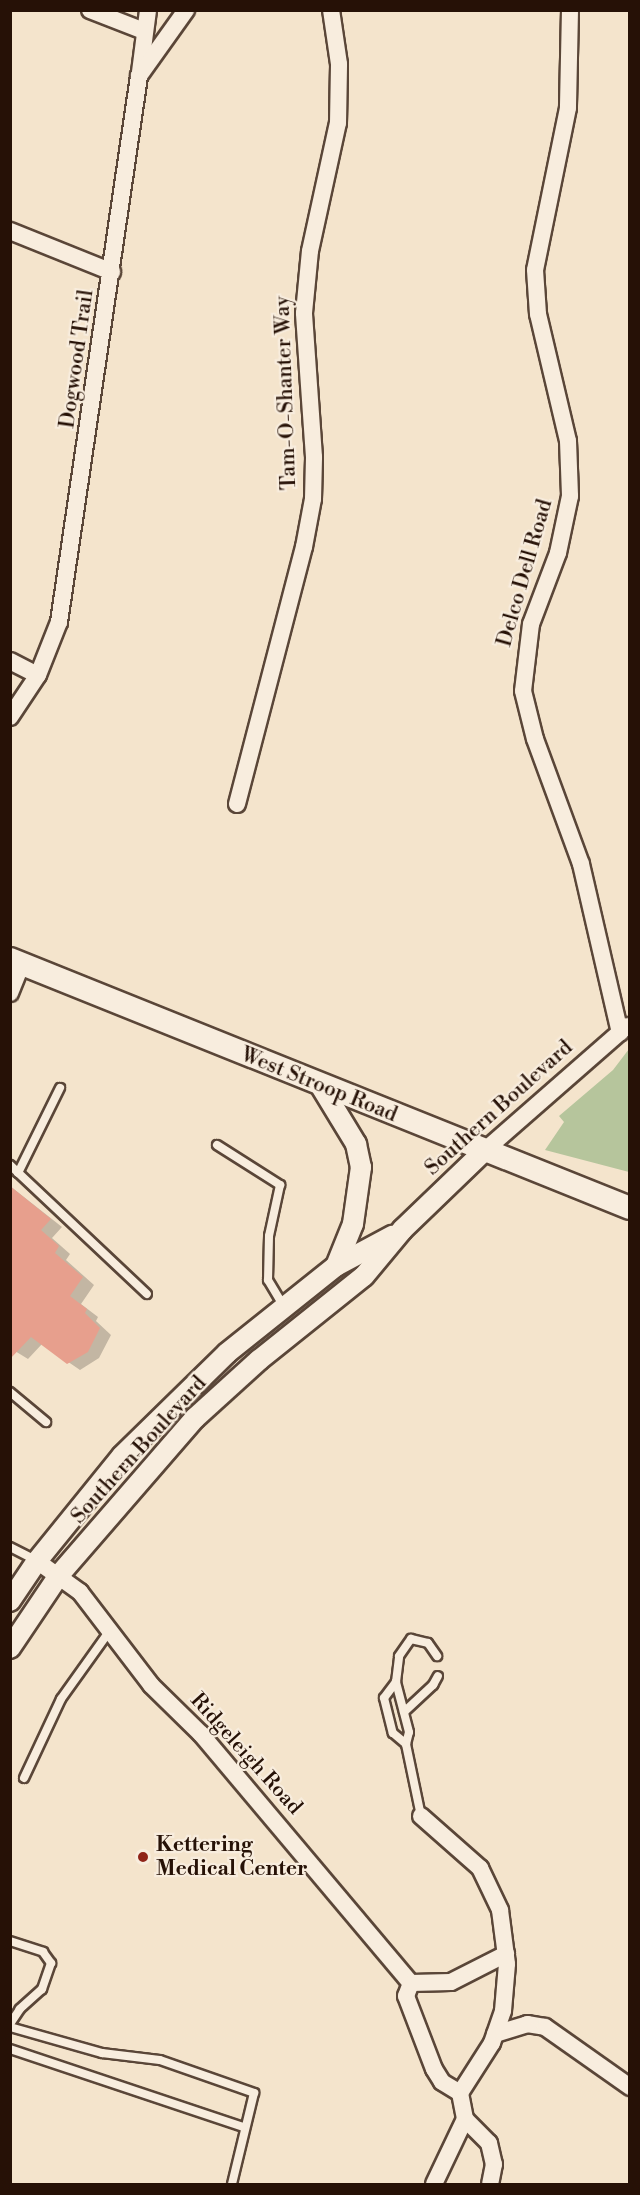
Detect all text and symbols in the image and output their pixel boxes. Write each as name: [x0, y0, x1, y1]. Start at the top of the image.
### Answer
street label: Dogwood Trail: [55, 288, 99, 430]
street label: Tam-O-Shanter Way: [270, 295, 302, 491]
street label: Delco Dell Road: [492, 496, 558, 650]
street label: Southern Boulevard: [420, 1035, 578, 1181]
street label: West Stroop Road: [237, 1042, 401, 1128]
street label: Southern Boulevard: [66, 1371, 212, 1529]
street label: Ridgeleigh Road: [185, 1688, 307, 1820]
place label: Kettering Medical Center: [156, 1832, 308, 1882]
marker: Kettering Medical Center: [134, 1848, 152, 1866]

